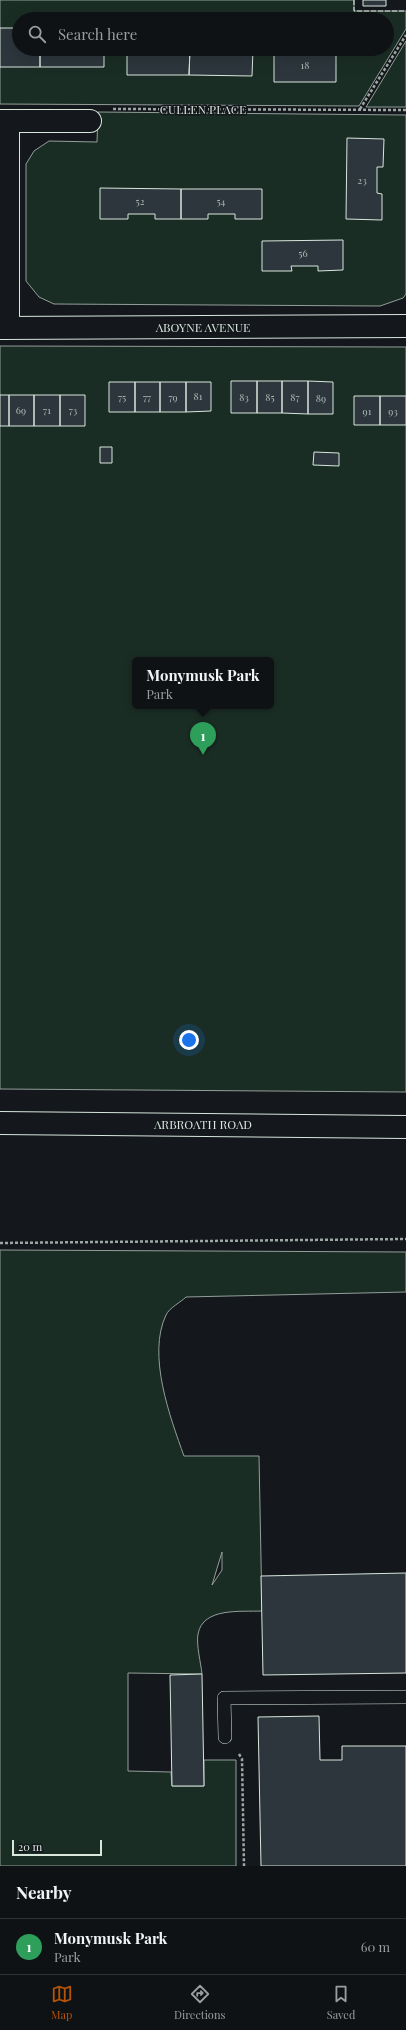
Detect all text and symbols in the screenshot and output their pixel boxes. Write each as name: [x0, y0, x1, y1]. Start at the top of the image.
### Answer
search box: [12, 12, 394, 56]
icon: search: [26, 23, 48, 45]
text: Search here: [58, 24, 137, 44]
house number: 18: [301, 58, 309, 72]
street label: CULLEN PLACE: [160, 101, 246, 117]
house number: 23: [357, 173, 367, 187]
house number: 52: [136, 194, 145, 208]
house number: 54: [216, 194, 226, 208]
house number: 56: [298, 246, 308, 260]
street label: ABOYNE AVENUE: [155, 319, 250, 335]
house number: 81: [194, 389, 203, 403]
house number: 75: [118, 390, 126, 404]
house number: 77: [143, 390, 151, 404]
house number: 79: [168, 390, 178, 404]
house number: 83: [239, 390, 249, 404]
house number: 85: [265, 390, 275, 404]
house number: 87: [290, 390, 300, 404]
house number: 89: [316, 391, 326, 405]
house number: 69: [16, 403, 26, 417]
house number: 71: [43, 403, 51, 417]
house number: 73: [69, 403, 78, 417]
house number: 91: [363, 404, 372, 418]
house number: 93: [388, 404, 398, 418]
popup: [132, 657, 274, 709]
text: Monymusk Park: [146, 665, 260, 685]
text: Park: [146, 685, 173, 702]
pin: 1: [190, 722, 216, 755]
your location: [179, 1030, 199, 1050]
street label: ARBROATH ROAD: [153, 1116, 252, 1132]
scale bar: [12, 1838, 102, 1857]
text: 20 m: [18, 1839, 42, 1854]
text: Nearby: [16, 1881, 71, 1903]
text: Monymusk Park: [54, 1928, 167, 1948]
text: 1: [27, 1938, 31, 1955]
text: 60 m: [361, 1938, 390, 1955]
text: Park: [54, 1948, 81, 1965]
tab: Map: [51, 1983, 73, 2022]
tab: Directions: [174, 1983, 225, 2022]
tab: Saved: [327, 1983, 355, 2022]

